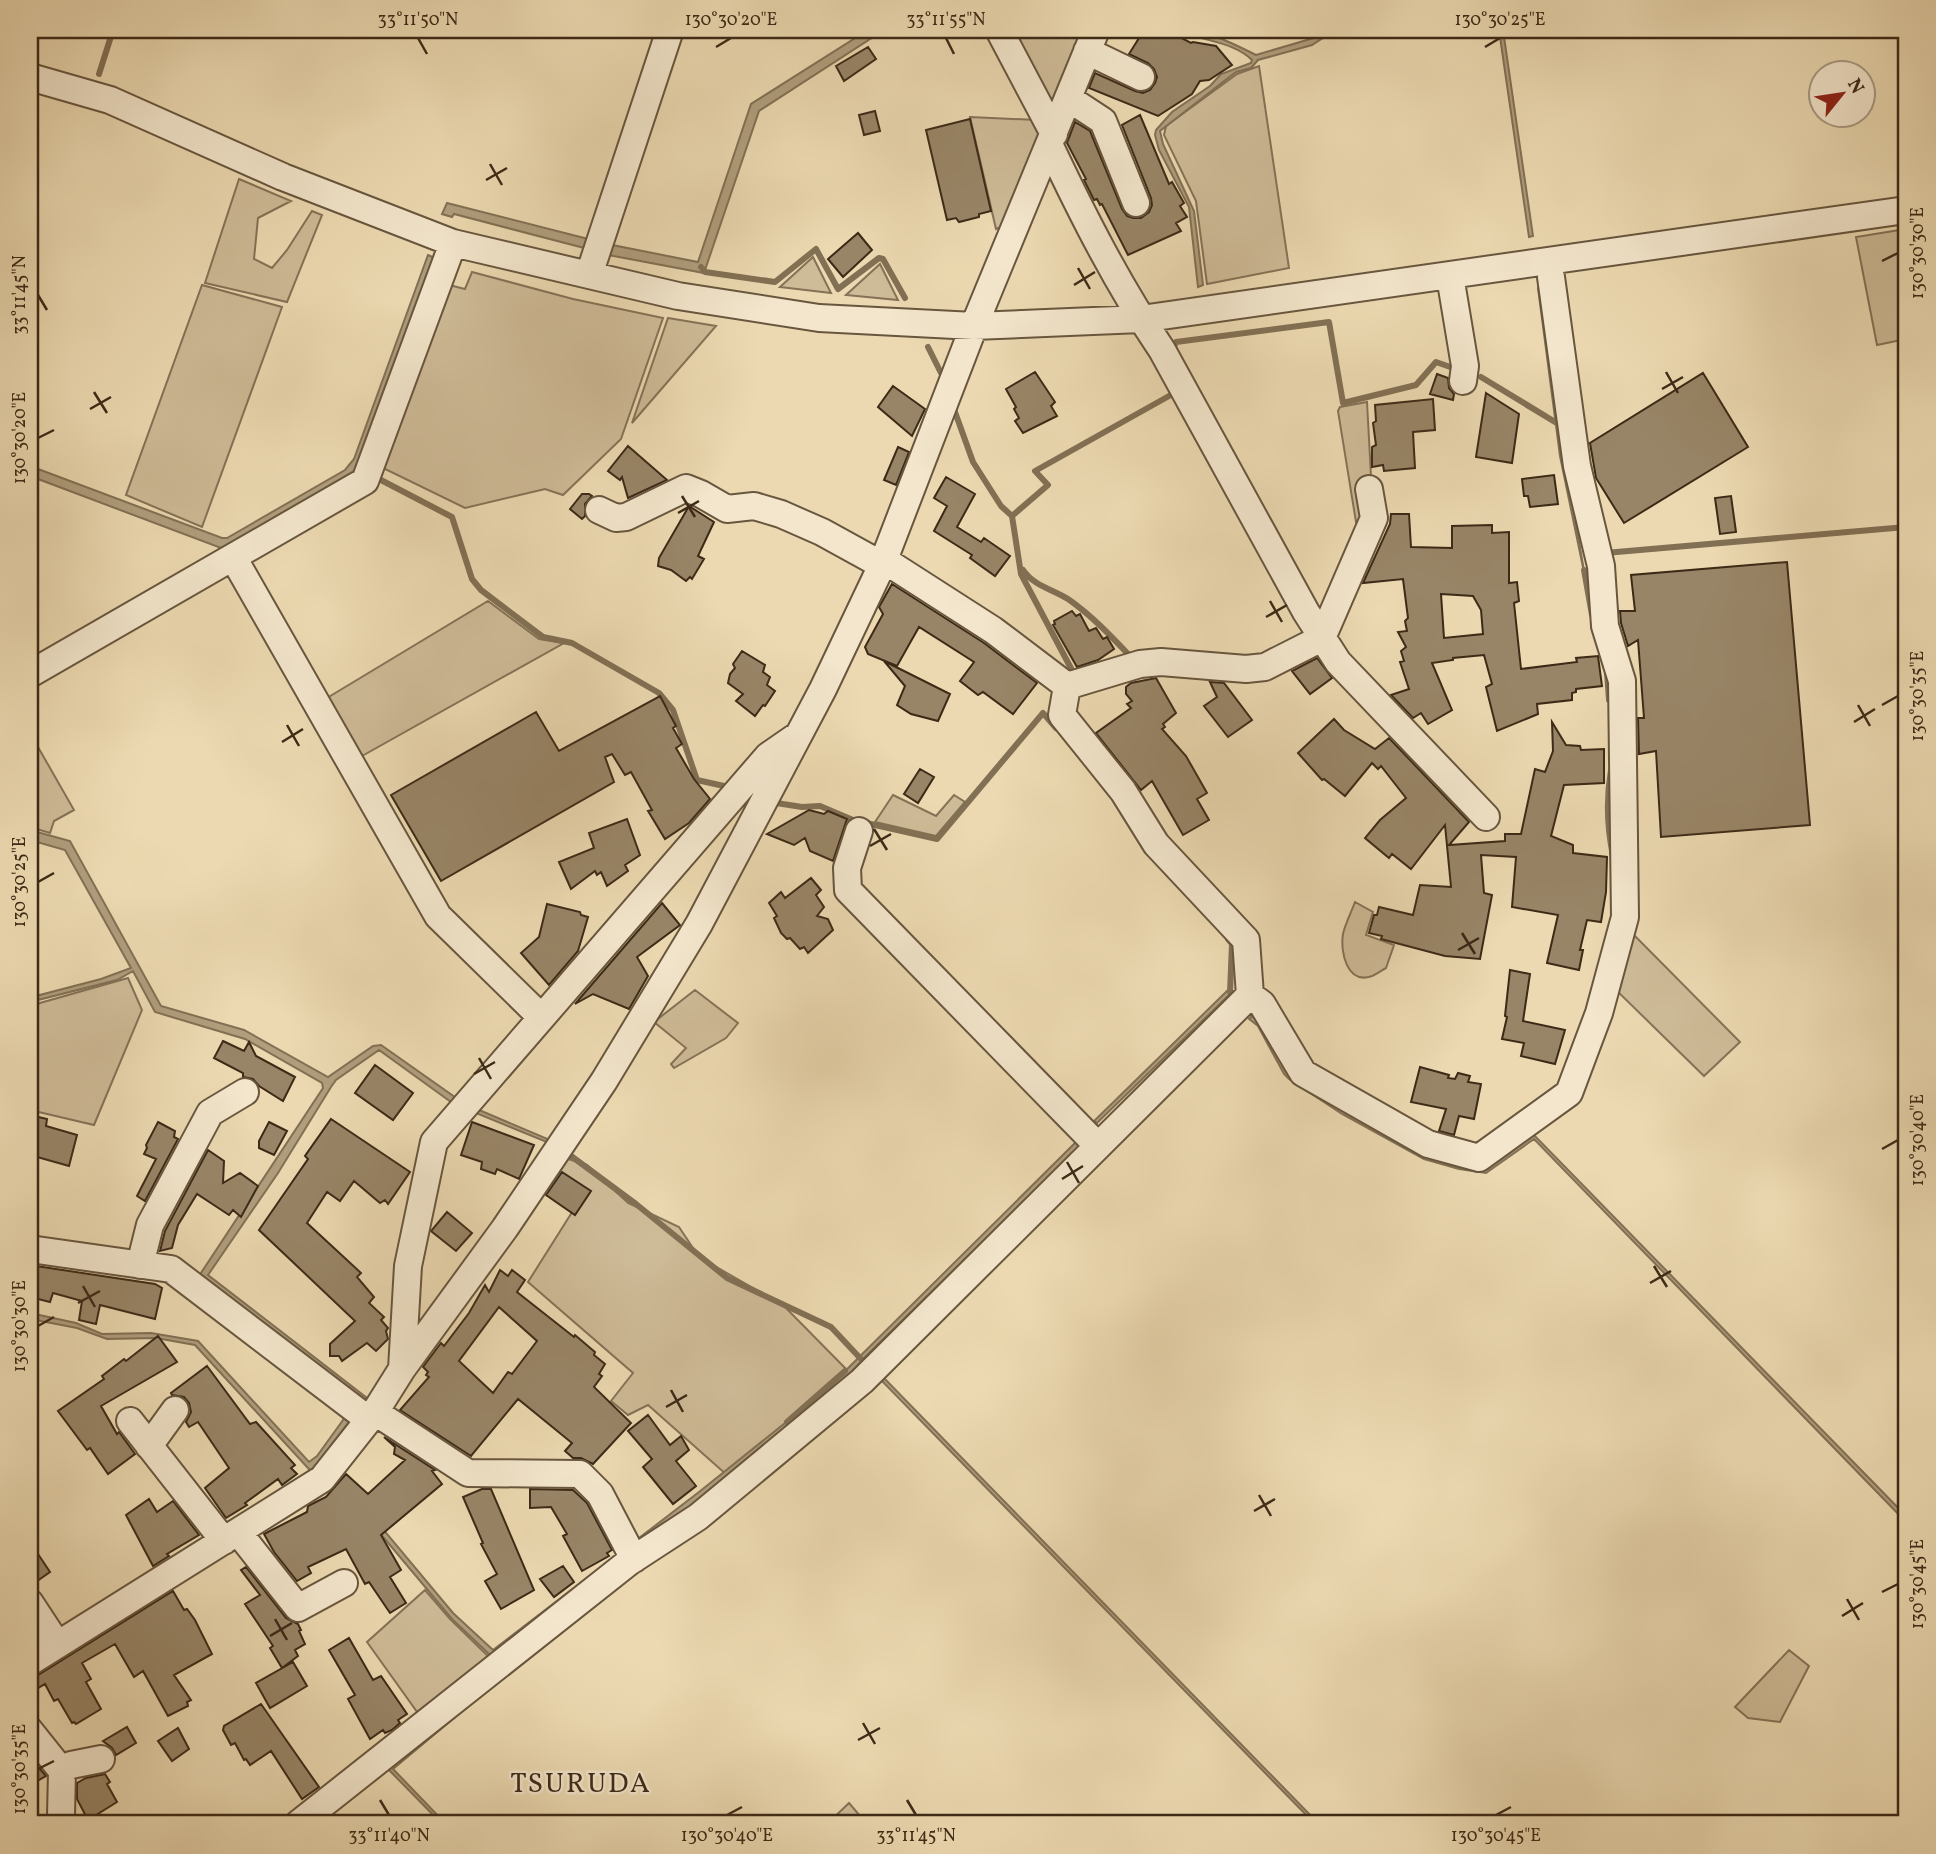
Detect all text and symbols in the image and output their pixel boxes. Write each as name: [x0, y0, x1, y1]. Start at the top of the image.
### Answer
text: 33°11'50"N: [378, 8, 458, 33]
text: 130°30'20"E: [685, 8, 778, 33]
text: 33°11'55"N: [906, 8, 986, 33]
text: 130°30'25"E: [1454, 8, 1546, 33]
north arrow: [1806, 60, 1876, 130]
text: N: [1840, 74, 1870, 99]
text: 130°30'30"E: [1906, 207, 1931, 299]
text: 33°11'45"N: [8, 255, 33, 335]
text: 130°30'20"E: [8, 391, 33, 484]
text: 130°30'35"E: [1906, 650, 1931, 741]
text: 130°30'25"E: [8, 836, 33, 928]
text: 130°30'40"E: [1906, 1094, 1931, 1186]
text: 130°30'30"E: [8, 1280, 33, 1372]
text: 130°30'45"E: [1906, 1539, 1931, 1629]
text: 130°30'35"E: [8, 1723, 33, 1814]
district label: TSURUDA: [510, 1765, 652, 1804]
text: 33°11'40"N: [348, 1824, 430, 1849]
text: 130°30'40"E: [681, 1824, 773, 1849]
text: 33°11'45"N: [876, 1824, 956, 1849]
text: 130°30'45"E: [1451, 1824, 1541, 1849]

